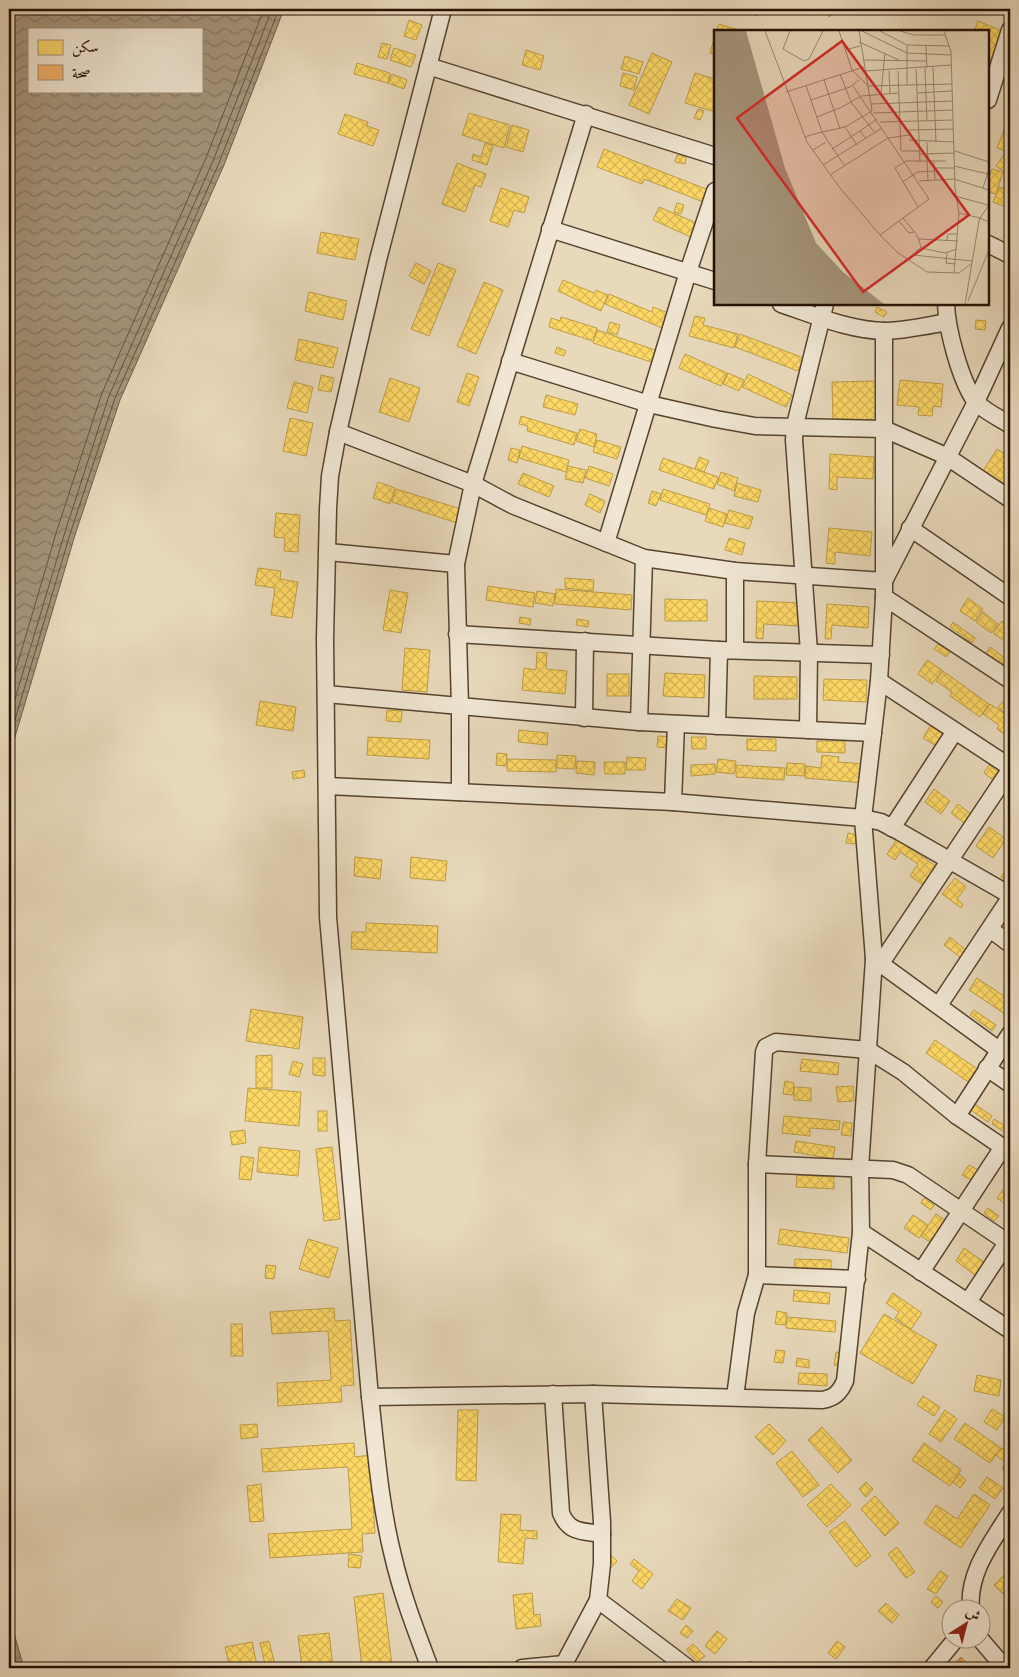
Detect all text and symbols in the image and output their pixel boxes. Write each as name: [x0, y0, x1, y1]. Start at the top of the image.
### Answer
legend: [28, 28, 202, 92]
inset map: [714, 30, 989, 305]
text: سكن: [72, 38, 99, 59]
text: صحة: [72, 64, 91, 85]
north arrow: [942, 1600, 992, 1650]
text: ش: [962, 1603, 984, 1627]

